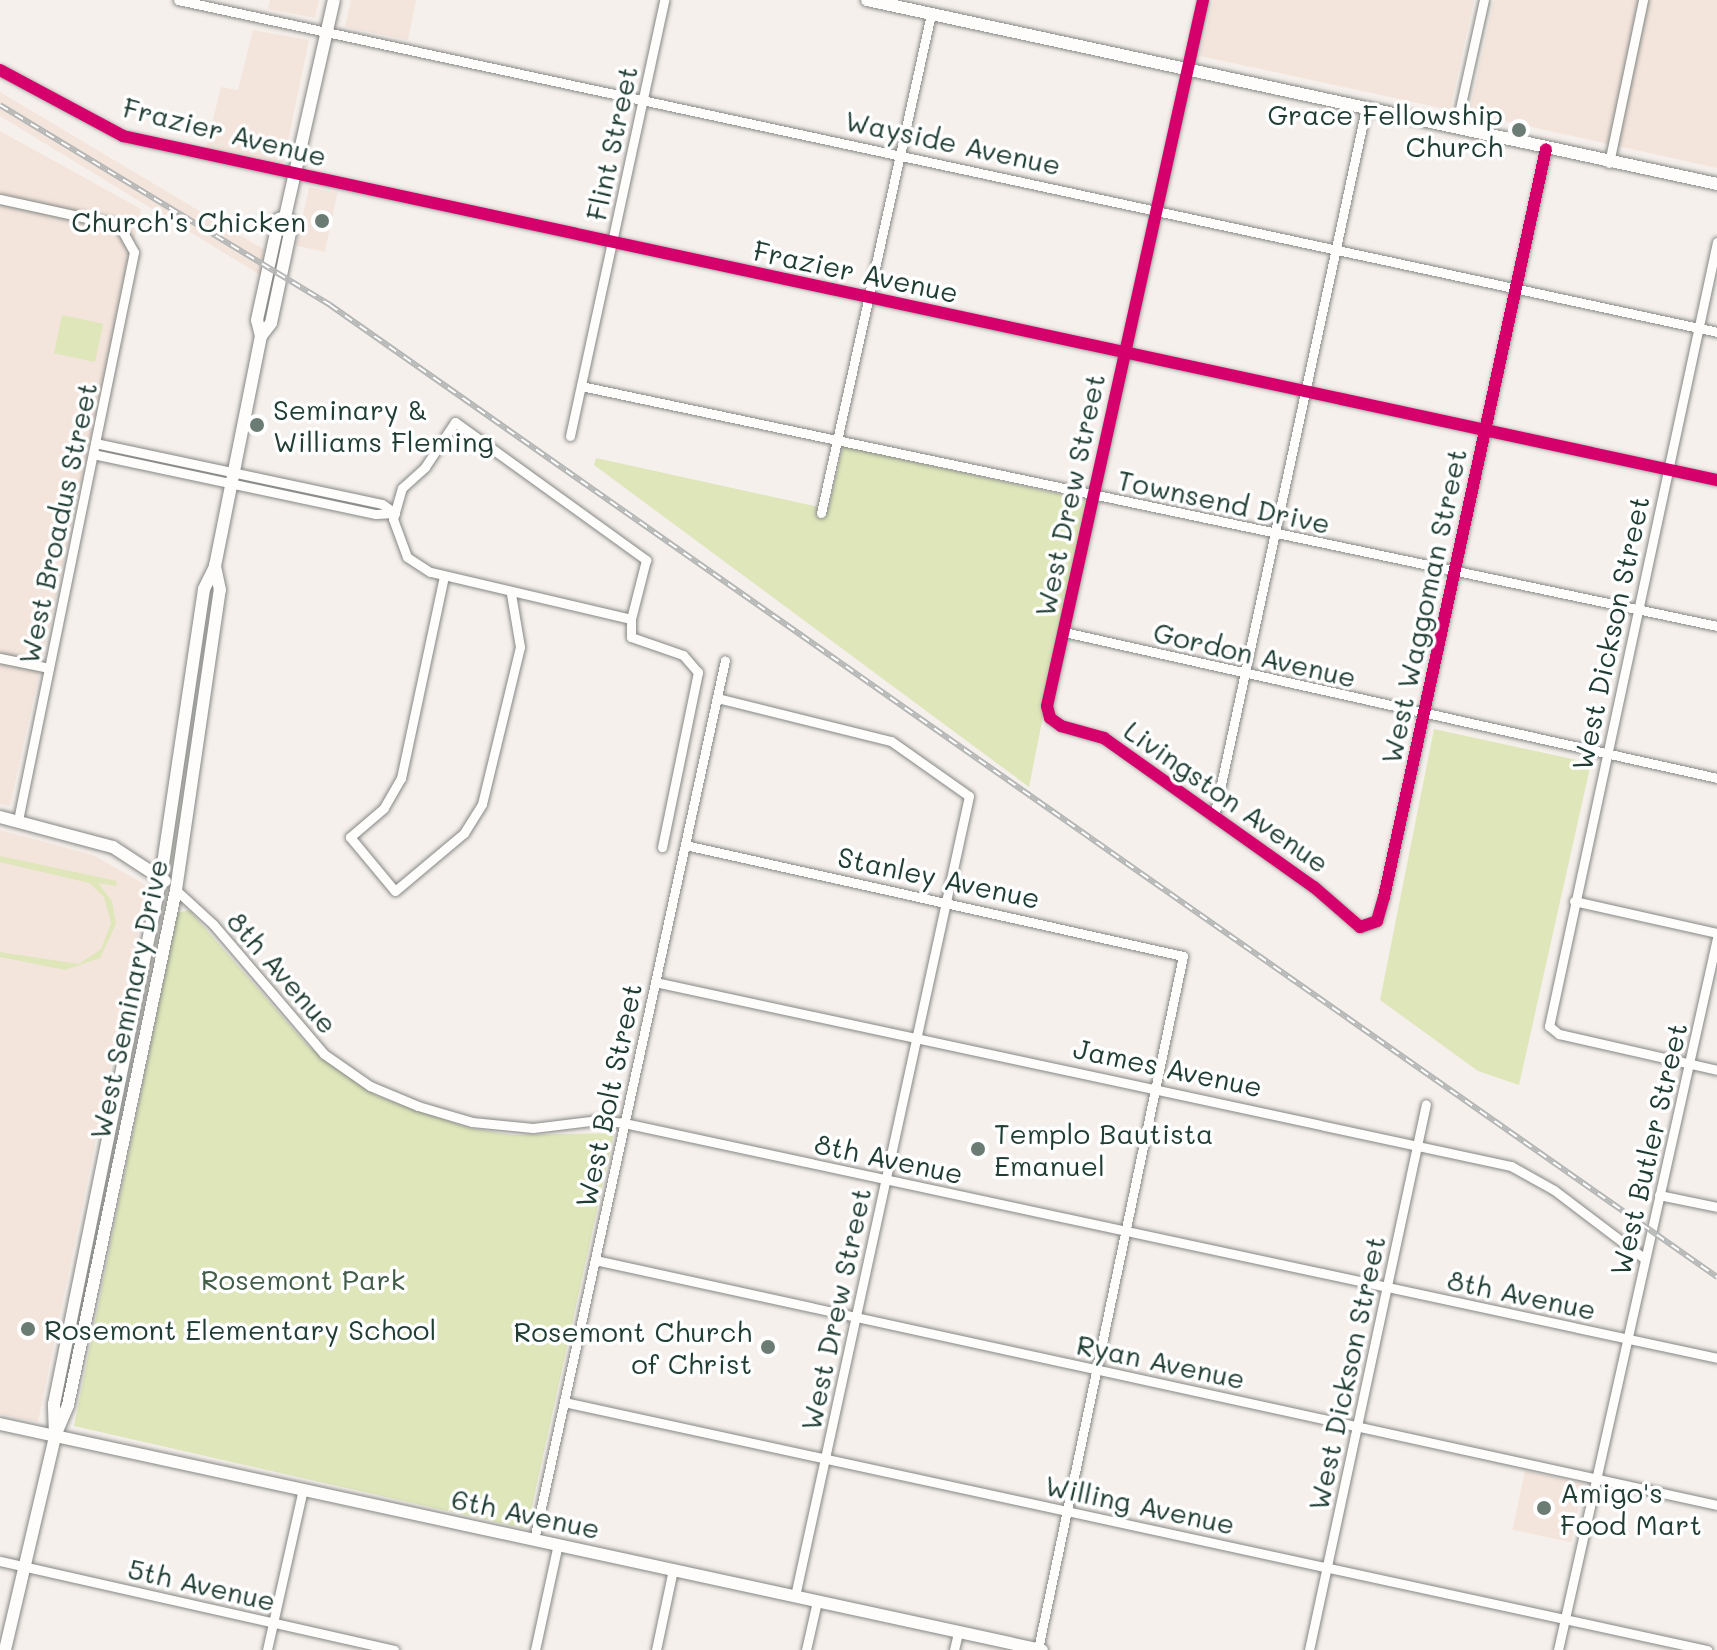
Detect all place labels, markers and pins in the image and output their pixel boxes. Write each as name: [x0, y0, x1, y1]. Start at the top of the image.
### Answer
place label: Grace Fellowship Church: [1267, 97, 1503, 163]
marker: Grace Fellowship Church: [1510, 121, 1528, 139]
place label: Church's Chicken: [71, 204, 306, 238]
marker: Church's Chicken: [313, 212, 331, 230]
place label: Seminary & Williams Fleming: [273, 392, 494, 458]
marker: Seminary & Williams Fleming: [248, 416, 266, 434]
place label: Templo Bautista Emanuel: [994, 1116, 1214, 1182]
marker: Templo Bautista Emanuel: [969, 1140, 987, 1158]
place label: Rosemont Elementary School: [44, 1312, 436, 1346]
place label: Rosemont Church of Christ: [513, 1314, 752, 1380]
marker: Rosemont Elementary School: [19, 1320, 37, 1338]
marker: Rosemont Church of Christ: [759, 1338, 777, 1356]
place label: Amigo's Food Mart: [1560, 1475, 1702, 1541]
marker: Amigo's Food Mart: [1535, 1499, 1553, 1517]

